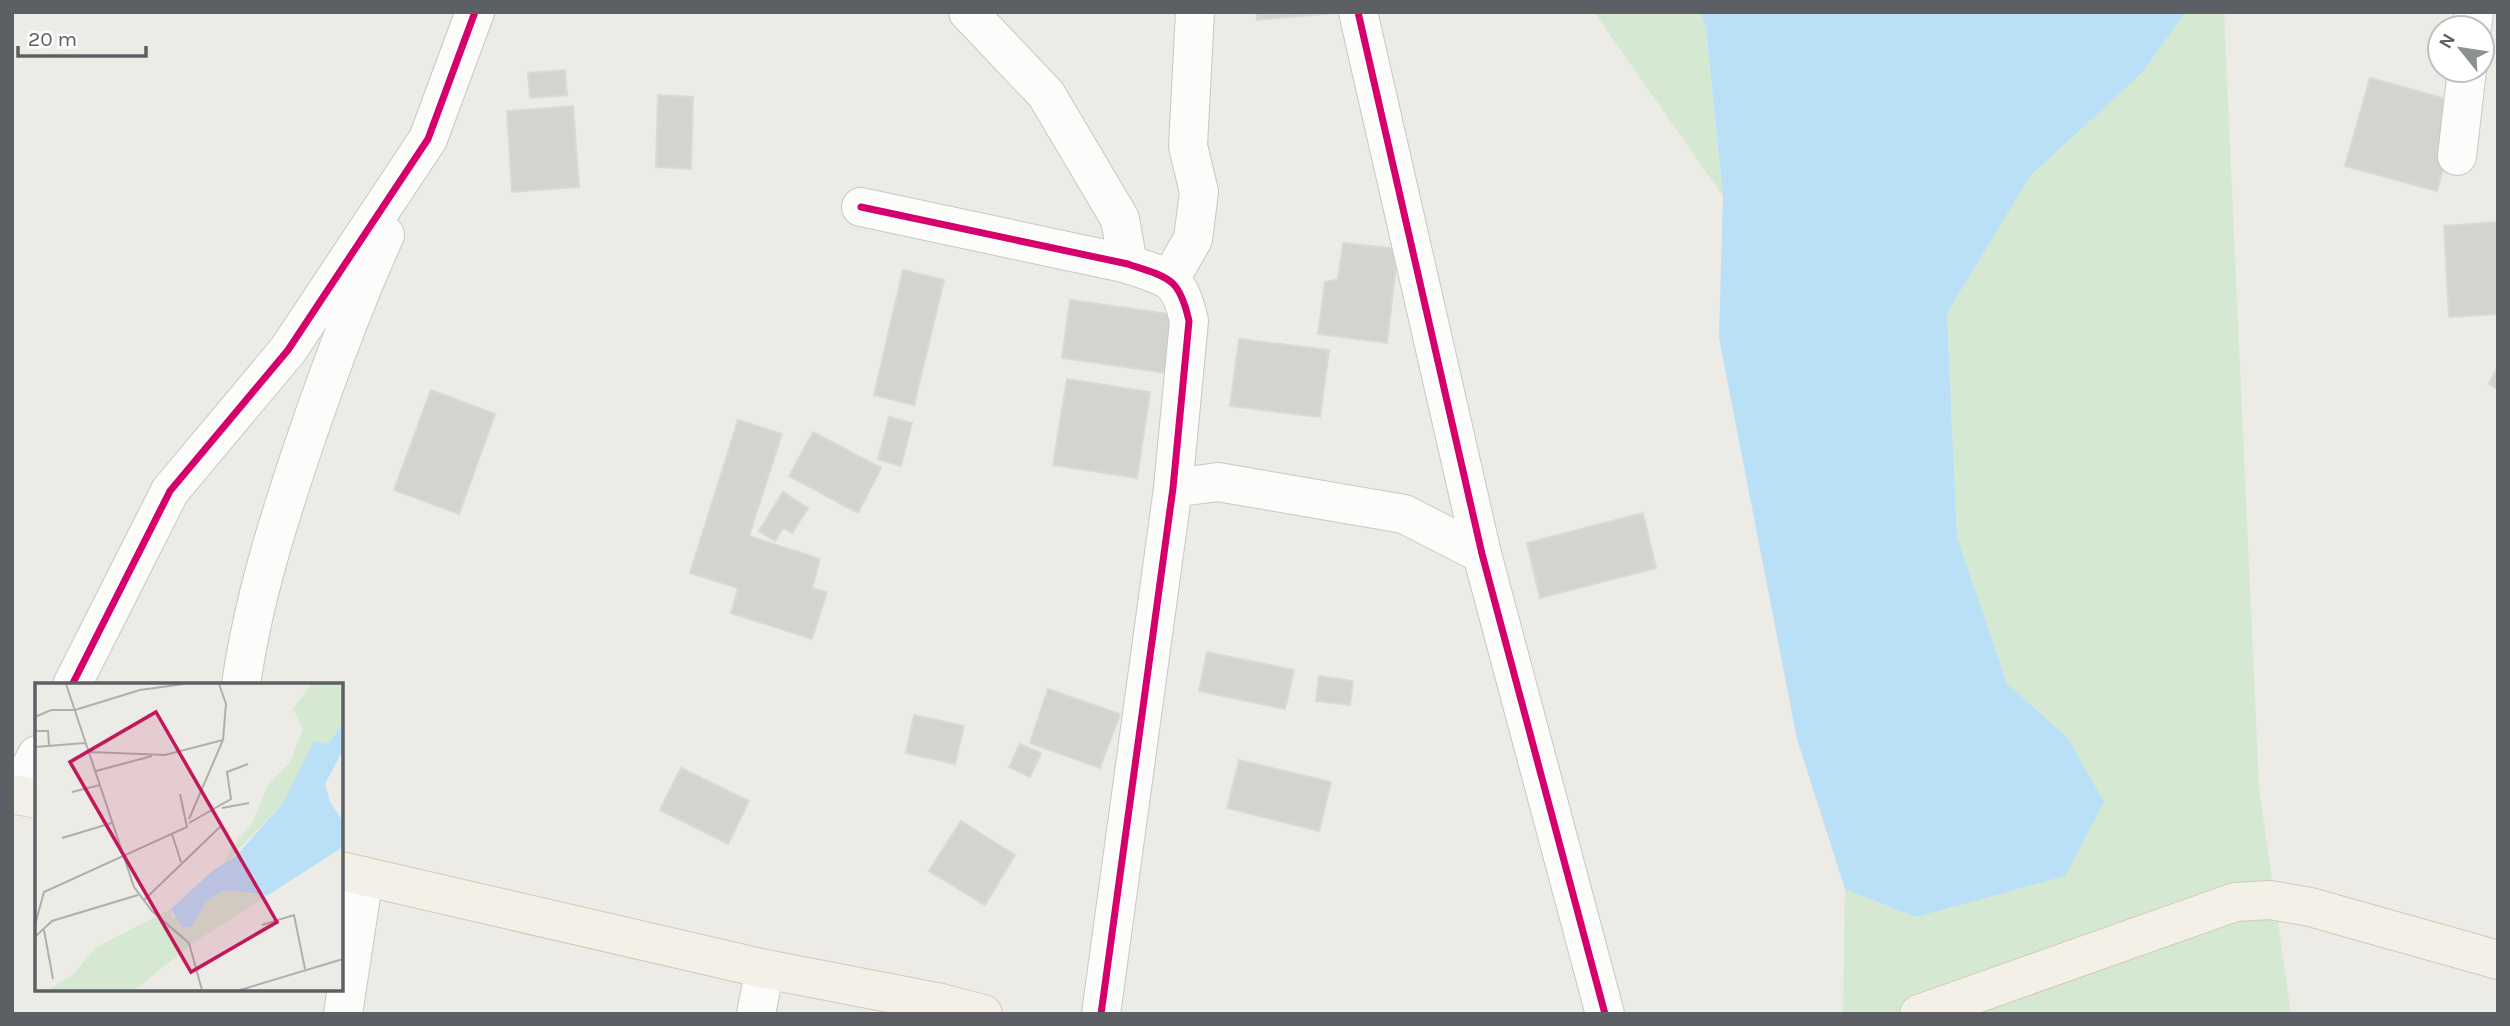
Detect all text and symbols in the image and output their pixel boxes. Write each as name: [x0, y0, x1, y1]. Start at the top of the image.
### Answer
scale bar: [18, 14, 145, 58]
north arrow: [2426, 14, 2496, 84]
text: 20 m: [28, 27, 77, 51]
text: N: [2434, 30, 2460, 52]
inset map: [35, 683, 343, 991]

